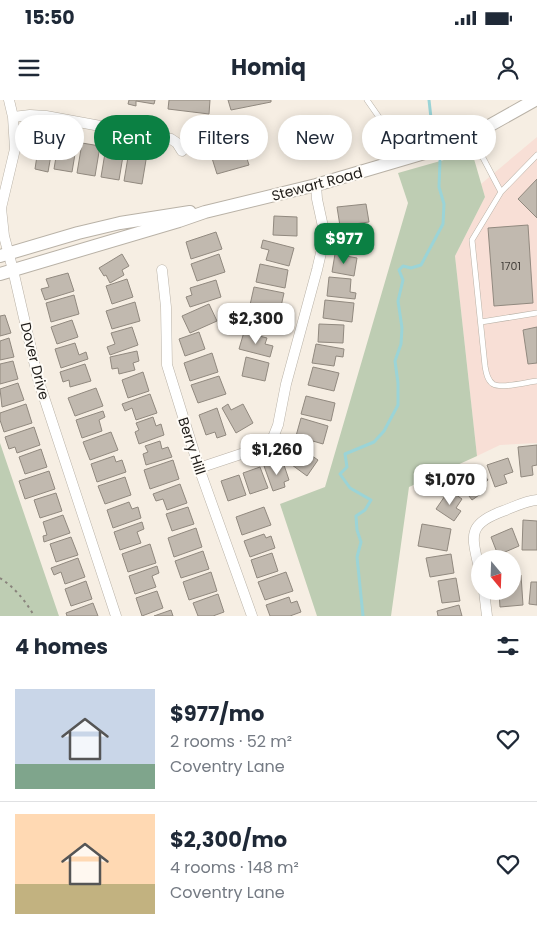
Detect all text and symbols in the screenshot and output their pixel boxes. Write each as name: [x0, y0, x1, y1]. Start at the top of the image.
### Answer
text: 15:50: [25, 4, 75, 31]
text: Homiq: [231, 52, 306, 83]
icon: menu: [15, 54, 43, 82]
icon: person: [494, 54, 522, 82]
chip: Buy: [15, 115, 84, 160]
chip: Rent: [94, 115, 170, 160]
chip: Filters: [180, 115, 268, 160]
chip: New: [278, 115, 352, 160]
chip: Apartment: [362, 115, 496, 160]
street label: Stewart Road: [269, 162, 365, 206]
pin: $977: [314, 222, 374, 265]
text: $977: [325, 227, 363, 250]
house number: 1701: [501, 258, 521, 274]
pin: $2,300: [215, 302, 297, 345]
text: $2,300: [229, 307, 283, 330]
street label: Dover Drive: [16, 320, 54, 402]
street label: Berry Hill: [173, 415, 211, 477]
pin: $1,260: [236, 434, 318, 476]
text: $1,260: [252, 438, 302, 461]
pin: $1,070: [409, 464, 491, 506]
text: $1,070: [425, 468, 475, 491]
north arrow: [471, 550, 521, 600]
map controls: [471, 550, 521, 600]
text: 4 homes: [15, 632, 108, 661]
icon: filters: [494, 632, 522, 660]
text: $977/mo: [170, 699, 264, 728]
icon: home: [55, 709, 115, 769]
icon: heart: [494, 725, 522, 753]
text: 2 rooms · 52 m²: [170, 730, 292, 753]
text: Coventry Lane: [170, 755, 285, 778]
text: $2,300/mo: [170, 825, 287, 854]
icon: home: [55, 834, 115, 894]
icon: heart: [494, 850, 522, 878]
text: 4 rooms · 148 m²: [170, 856, 299, 879]
text: Coventry Lane: [170, 881, 285, 904]

